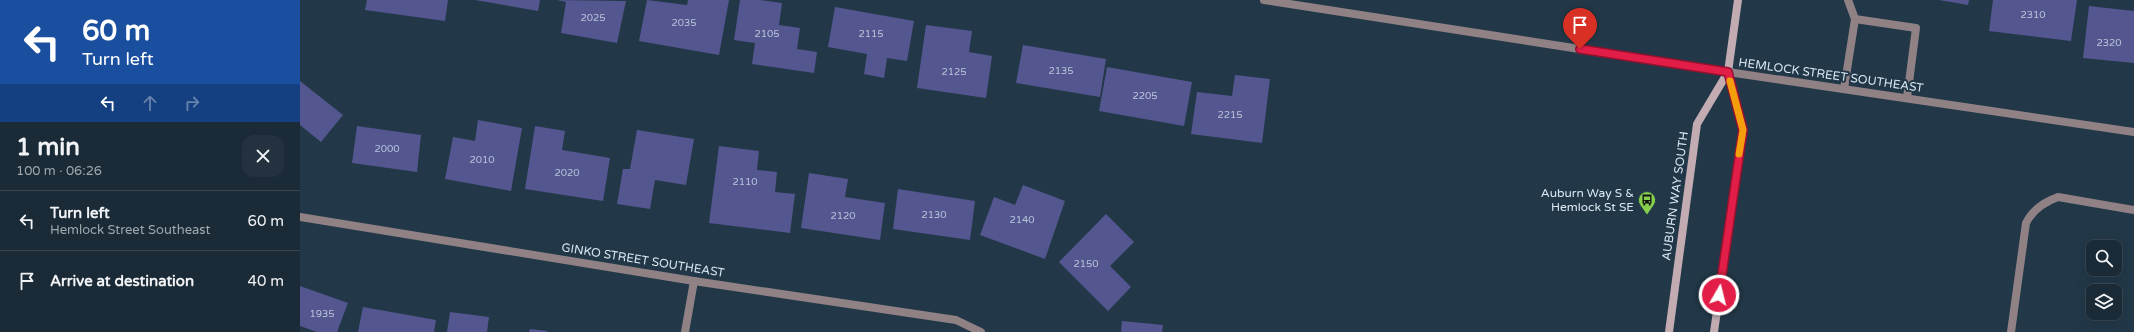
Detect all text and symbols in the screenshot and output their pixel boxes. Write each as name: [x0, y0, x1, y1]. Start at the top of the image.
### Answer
pin: [1563, 8, 1597, 49]
house number: 2310: [2020, 9, 2046, 21]
house number: 2025: [580, 12, 606, 24]
text: 60 m: [82, 14, 150, 48]
icon: arrive: [1569, 14, 1591, 36]
icon: left: [16, 16, 68, 68]
house number: 2035: [671, 17, 697, 29]
house number: 2105: [754, 28, 780, 40]
house number: 2115: [858, 28, 884, 40]
house number: 2320: [2096, 37, 2122, 49]
text: Turn left: [82, 48, 154, 70]
street label: HEMLOCK STREET SOUTHEAST: [1738, 55, 1925, 95]
house number: 2135: [1048, 65, 1074, 77]
house number: 2125: [941, 66, 967, 78]
house number: 2205: [1132, 90, 1158, 102]
icon: left: [97, 92, 119, 114]
icon: ahead: [139, 92, 161, 114]
icon: right: [181, 92, 203, 114]
house number: 2215: [1217, 109, 1243, 121]
street label: AUBURN WAY SOUTH: [1659, 131, 1691, 261]
text: 1 min: [16, 133, 80, 162]
button: close: [242, 135, 284, 177]
house number: 2000: [374, 143, 400, 155]
house number: 2010: [469, 154, 495, 166]
text: 100 m · 06:26: [16, 163, 102, 179]
house number: 2020: [554, 167, 580, 179]
house number: 2110: [732, 176, 758, 188]
place label: Auburn Way S & Hemlock St SE: [1541, 186, 1634, 214]
bus stop icon: Auburn Way S & Hemlock St SE: [1637, 190, 1657, 215]
text: Turn left: [50, 204, 110, 222]
house number: 2130: [921, 209, 947, 221]
icon: left: [16, 210, 38, 232]
house number: 2120: [830, 210, 856, 222]
text: 60 m: [247, 212, 284, 230]
house number: 2140: [1009, 214, 1035, 226]
text: Hemlock Street Southeast: [50, 222, 211, 238]
street label: GINKO STREET SOUTHEAST: [561, 240, 726, 280]
map controls: [2086, 240, 2122, 320]
button: search: [2086, 240, 2122, 276]
house number: 2150: [1073, 258, 1099, 270]
icon: arrive: [16, 270, 38, 292]
text: Arrive at destination: [50, 272, 194, 290]
text: 40 m: [247, 272, 284, 290]
position arrow: [1698, 274, 1740, 316]
button: layers: [2086, 284, 2122, 320]
house number: 1935: [309, 308, 335, 320]

